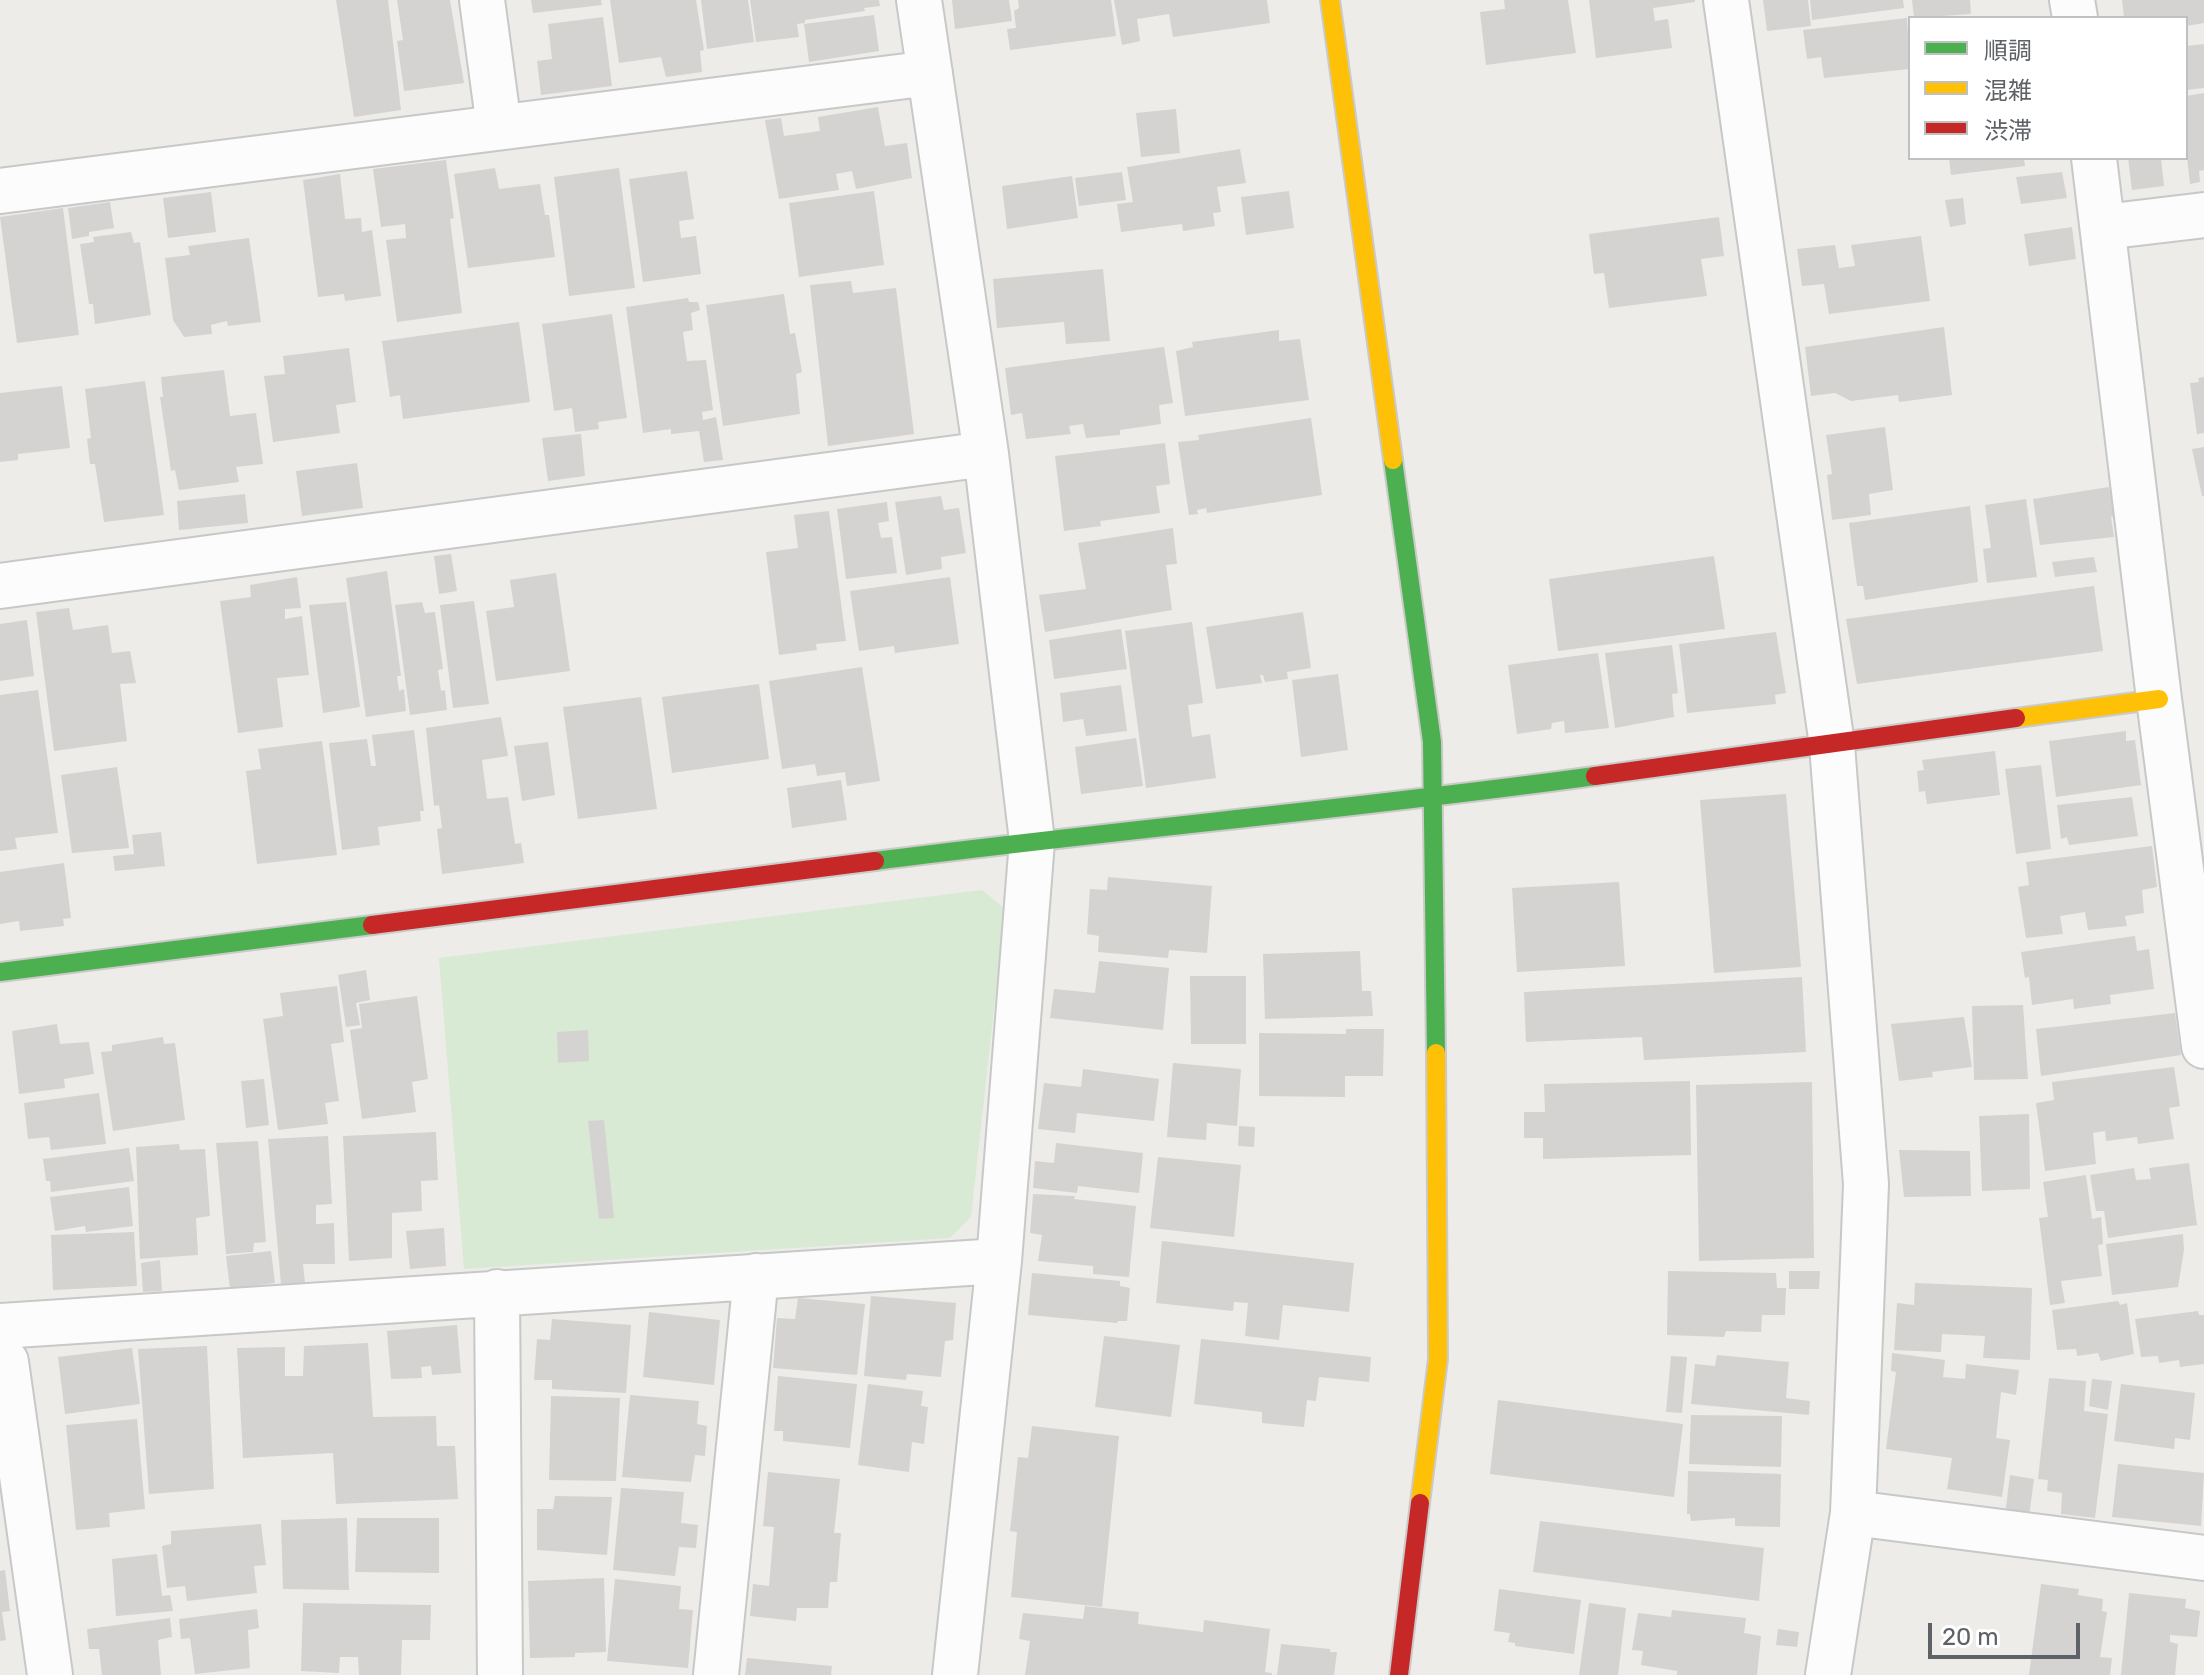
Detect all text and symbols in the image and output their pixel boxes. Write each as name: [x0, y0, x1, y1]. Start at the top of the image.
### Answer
legend: [1908, 16, 2188, 160]
text: 順調: [1984, 37, 2032, 65]
text: 混雑: [1984, 77, 2032, 105]
text: 渋滞: [1984, 117, 2032, 145]
scale bar: [1932, 1607, 2084, 1657]
text: 20 m: [1942, 1623, 1999, 1651]

